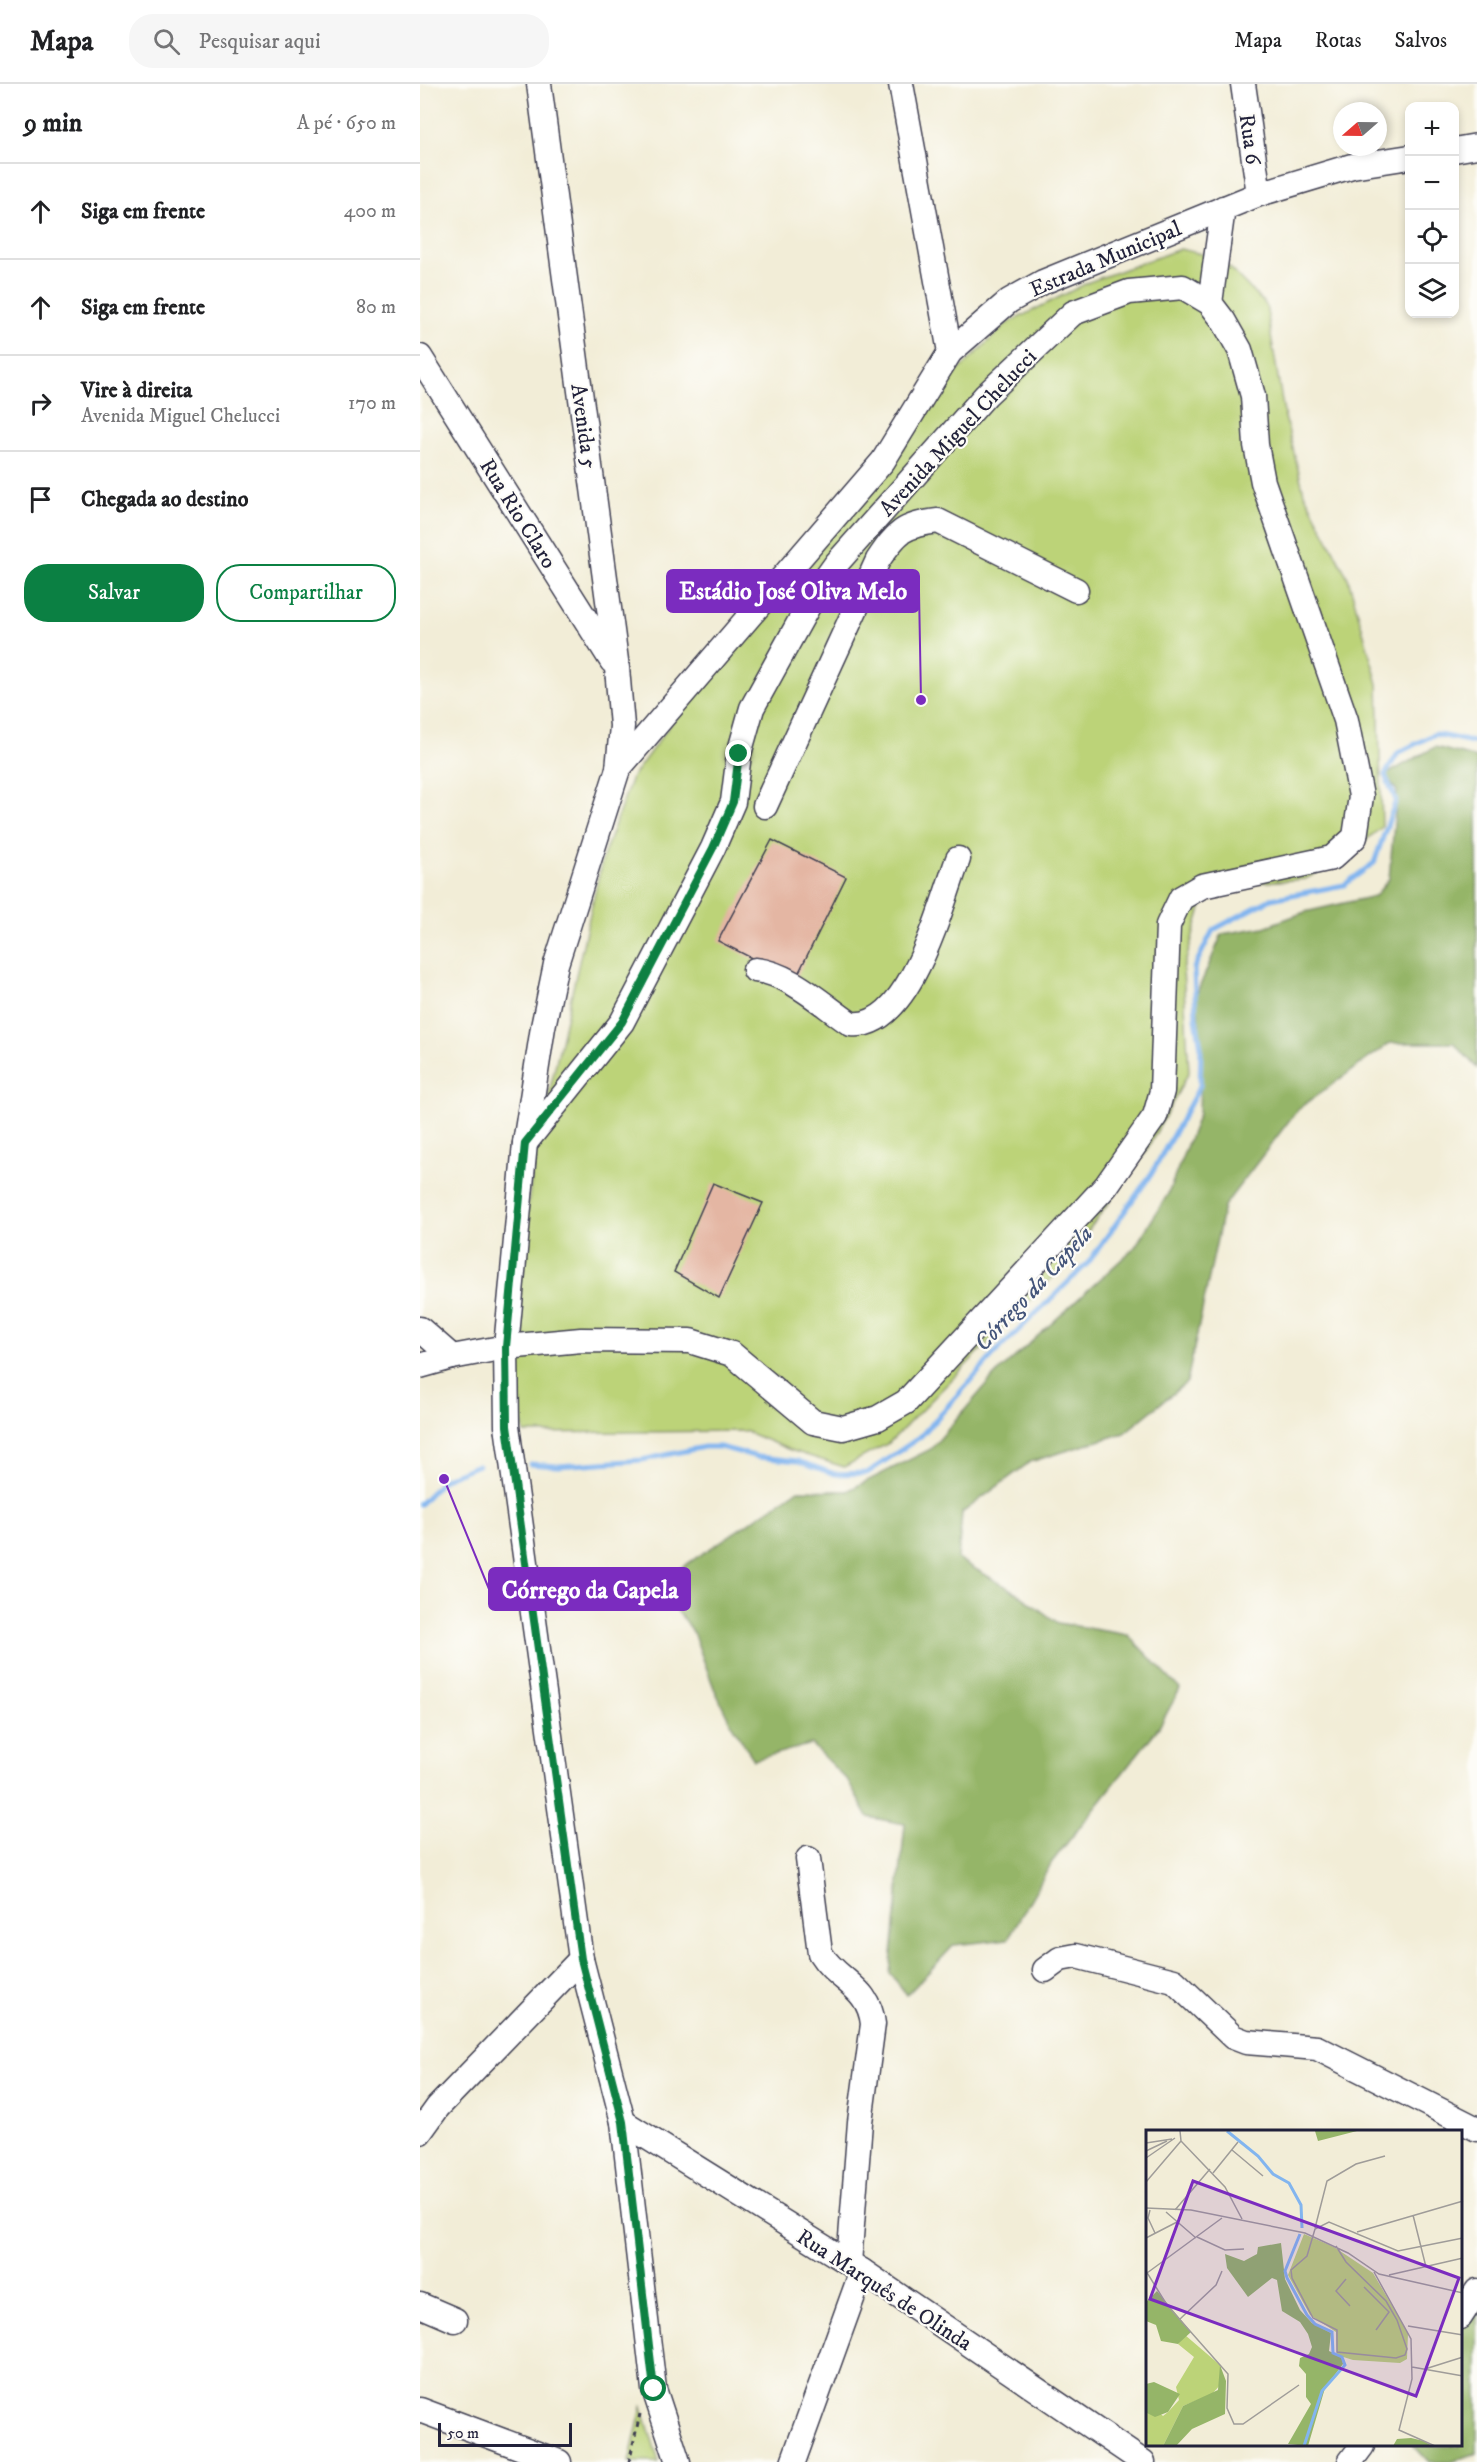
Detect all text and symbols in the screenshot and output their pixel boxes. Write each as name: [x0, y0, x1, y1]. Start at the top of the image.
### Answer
search box: [129, 14, 549, 68]
text: Mapa: [30, 24, 93, 59]
icon: search: [150, 25, 183, 58]
text: Pesquisar aqui: [198, 28, 321, 55]
text: Mapa: [1234, 28, 1282, 54]
text: Rotas: [1315, 28, 1362, 54]
text: Salvos: [1395, 28, 1447, 54]
north arrow: [1333, 102, 1387, 156]
map controls: [1405, 102, 1459, 318]
button: +: [1405, 102, 1459, 156]
text: 9 min: [24, 107, 82, 140]
text: A pé · 650 m: [297, 111, 396, 136]
street label: Rua 6: [1233, 112, 1267, 168]
button: −: [1405, 156, 1459, 210]
icon: ahead: [24, 195, 57, 228]
text: Siga em frente: [81, 198, 205, 225]
text: 400 m: [344, 199, 396, 224]
button: locate: [1405, 210, 1459, 264]
street label: Estrada Municipal: [1026, 215, 1186, 304]
button: layers: [1405, 264, 1459, 318]
icon: ahead: [24, 291, 57, 324]
text: Siga em frente: [81, 294, 205, 321]
text: 80 m: [356, 295, 396, 320]
street label: Avenida Miguel Chelucci: [874, 344, 1043, 522]
text: Vire à direita: [81, 377, 192, 404]
street label: Avenida 5: [564, 382, 603, 470]
icon: right: [24, 387, 57, 420]
text: 170 m: [348, 391, 396, 416]
text: Avenida Miguel Chelucci: [81, 404, 280, 429]
street label: Rua Rio Claro: [473, 454, 562, 574]
icon: arrive: [24, 483, 57, 516]
text: Chegada ao destino: [81, 486, 248, 513]
button: Salvar: [24, 564, 204, 622]
button: Compartilhar: [216, 564, 396, 622]
callout: Estádio José Oliva Melo: [667, 570, 919, 612]
text: Estádio José Oliva Melo: [679, 577, 907, 607]
route end: [725, 740, 751, 766]
water label: Córrego da Capela: [968, 1219, 1100, 1358]
callout: Córrego da Capela: [489, 1568, 690, 1610]
text: Córrego da Capela: [502, 1576, 679, 1606]
inset map: [1146, 2130, 1462, 2447]
street label: Rua Marquês de Olinda: [791, 2223, 978, 2357]
route start: [640, 2375, 666, 2401]
scale bar: [438, 2420, 572, 2448]
text: 50 m: [447, 2423, 479, 2443]

